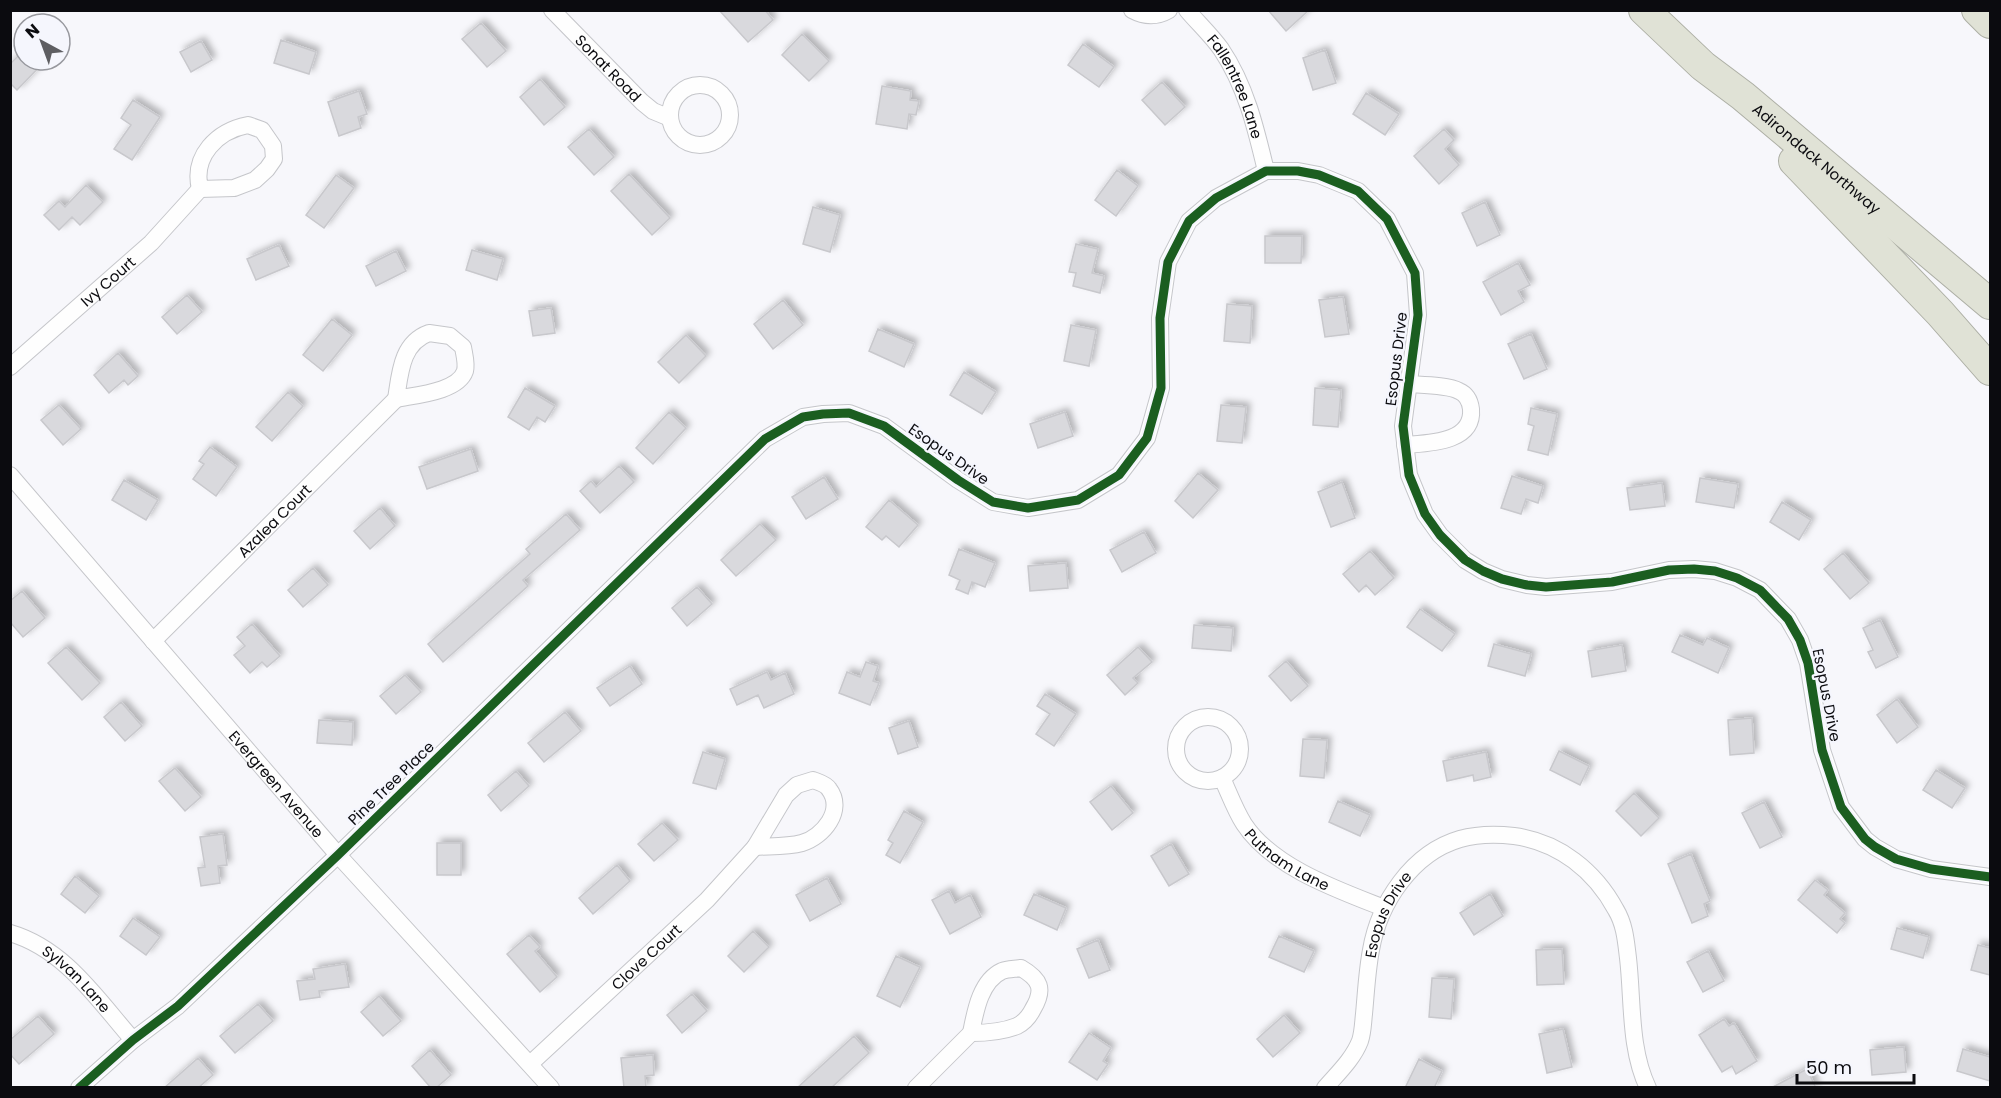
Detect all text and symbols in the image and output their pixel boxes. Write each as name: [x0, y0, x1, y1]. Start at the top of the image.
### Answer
north arrow: [12, 12, 72, 72]
text: N: [20, 18, 45, 44]
street label: Fallentree Lane: [1203, 29, 1268, 141]
street label: Sonat Road: [571, 30, 646, 106]
street label: Adirondack Northway: [1748, 98, 1886, 219]
street label: Ivy Court: [76, 251, 140, 311]
street label: Esopus Drive: [1380, 311, 1412, 407]
street label: Esopus Drive: [904, 418, 994, 490]
street label: Azalea Court: [233, 479, 316, 562]
street label: Esopus Drive: [1808, 647, 1846, 743]
street label: Evergreen Avenue: [224, 726, 329, 842]
street label: Pine Tree Place: [343, 736, 439, 830]
street label: Putnam Lane: [1240, 824, 1333, 895]
street label: Esopus Drive: [1359, 866, 1416, 960]
street label: Clove Court: [606, 919, 686, 994]
street label: Sylvan Lane: [38, 940, 116, 1017]
scale bar: [1797, 1047, 1914, 1085]
text: 50 m: [1806, 1055, 1852, 1080]

